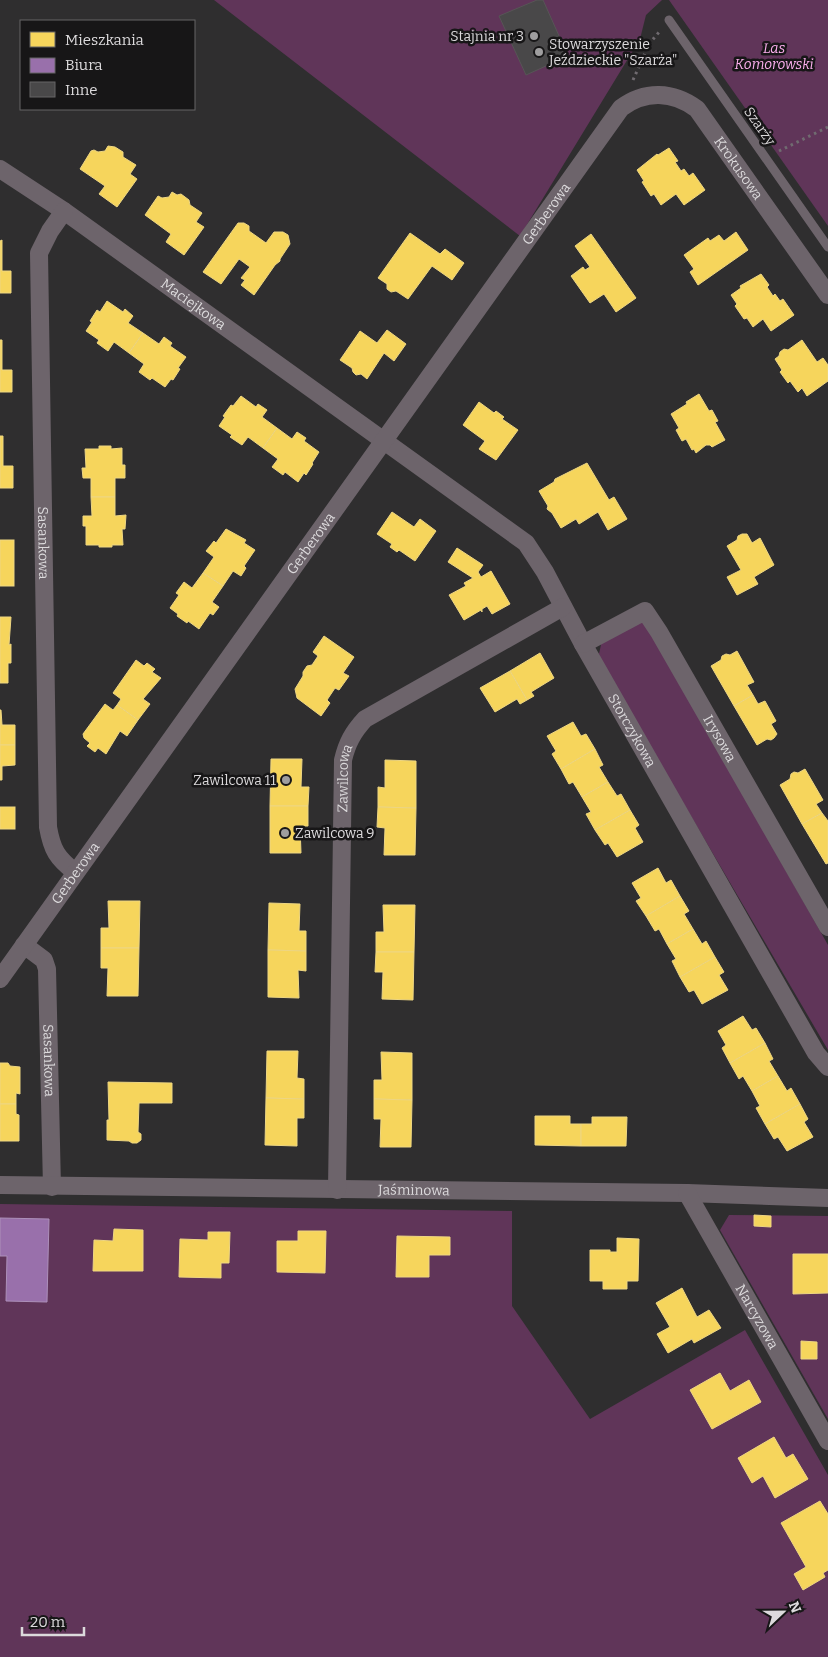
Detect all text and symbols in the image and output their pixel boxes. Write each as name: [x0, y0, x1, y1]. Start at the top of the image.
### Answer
legend: [20, 20, 195, 110]
place label: Stajnia nr 3: [450, 28, 524, 45]
marker: Stajnia nr 3: [528, 30, 540, 42]
text: Mieszkania: [65, 31, 144, 49]
place label: Stowarzyszenie Jeździeckie "Szarża": [548, 36, 677, 69]
park label: Las Komorowski: [735, 40, 813, 73]
marker: Stowarzyszenie Jeździeckie "Szarża": [533, 46, 545, 58]
text: Biura: [65, 56, 103, 74]
text: Inne: [65, 81, 97, 99]
street label: Szarży: [740, 104, 779, 149]
street label: Krokusowa: [710, 134, 766, 203]
street label: Gerberowa: [519, 180, 574, 248]
street label: Maciejkowa: [157, 275, 229, 334]
street label: Sasankowa: [34, 506, 52, 580]
street label: Gerberowa: [283, 509, 339, 578]
street label: Storczykowa: [604, 691, 660, 771]
street label: Irysowa: [699, 712, 740, 765]
street label: Zawilcowa: [334, 741, 356, 812]
place label: Zawilcowa 11: [193, 772, 276, 789]
marker: Zawilcowa 11: [280, 774, 292, 786]
place label: Zawilcowa 9: [295, 825, 375, 842]
marker: Zawilcowa 9: [279, 827, 291, 839]
street label: Gerberowa: [48, 839, 104, 908]
street label: Sasankowa: [39, 1024, 58, 1097]
street label: Jaśminowa: [377, 1181, 450, 1199]
street label: Narcyzowa: [732, 1281, 782, 1352]
north arrow: [758, 1587, 808, 1637]
text: N: [785, 1599, 805, 1616]
scale bar: [22, 1604, 85, 1636]
text: 20 m: [30, 1613, 66, 1631]

